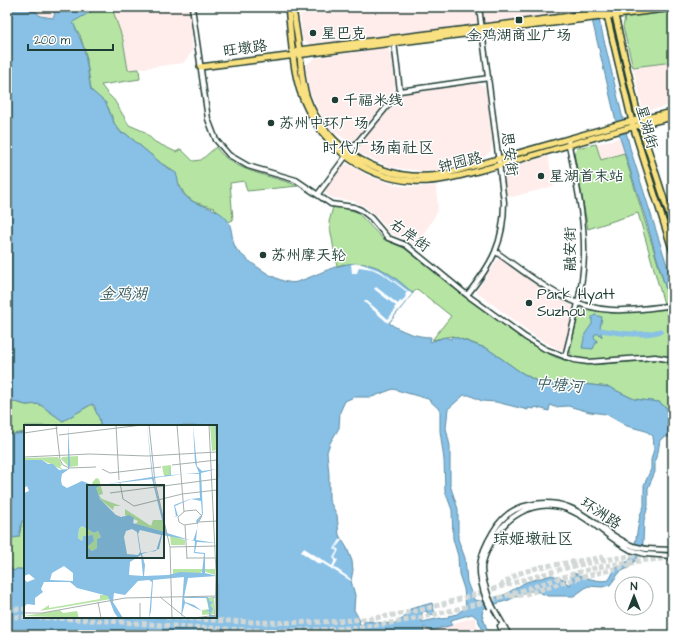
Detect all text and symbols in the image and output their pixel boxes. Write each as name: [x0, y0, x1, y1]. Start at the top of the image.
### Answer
marker: 金鸡湖商业广场: [514, 15, 524, 25]
place label: 星巴克: [321, 23, 366, 44]
place label: 金鸡湖商业广场: [466, 25, 572, 46]
scale bar: [28, 26, 113, 52]
marker: 星巴克: [308, 28, 318, 38]
text: 200 m: [34, 32, 71, 49]
street label: 旺墩路: [221, 35, 269, 62]
place label: 千福米线: [343, 90, 403, 111]
marker: 千福米线: [330, 95, 340, 105]
street label: 星湖街: [630, 103, 663, 152]
place label: 苏州中环广场: [279, 113, 369, 134]
marker: 苏州中环广场: [266, 118, 276, 128]
street label: 思安街: [496, 130, 523, 178]
district label: 时代广场南社区: [322, 137, 434, 159]
street label: 钟园路: [436, 147, 484, 178]
place label: 星湖首末站: [549, 166, 624, 187]
marker: 星湖首末站: [536, 171, 546, 181]
street label: 右岸街: [385, 214, 434, 257]
street label: 融安街: [560, 226, 581, 272]
place label: 苏州摩天轮: [271, 245, 346, 266]
marker: 苏州摩天轮: [258, 250, 268, 260]
water label: 金鸡湖: [99, 283, 149, 305]
place label: Park Hyatt Suzhou: [537, 284, 615, 322]
marker: Park Hyatt Suzhou: [524, 298, 534, 308]
water label: 中塘河: [534, 372, 587, 398]
inset map: [24, 425, 217, 618]
street label: 环洲路: [576, 492, 625, 534]
district label: 琼姬墩社区: [493, 528, 573, 550]
north arrow: [614, 576, 654, 616]
text: N: [631, 579, 638, 594]

